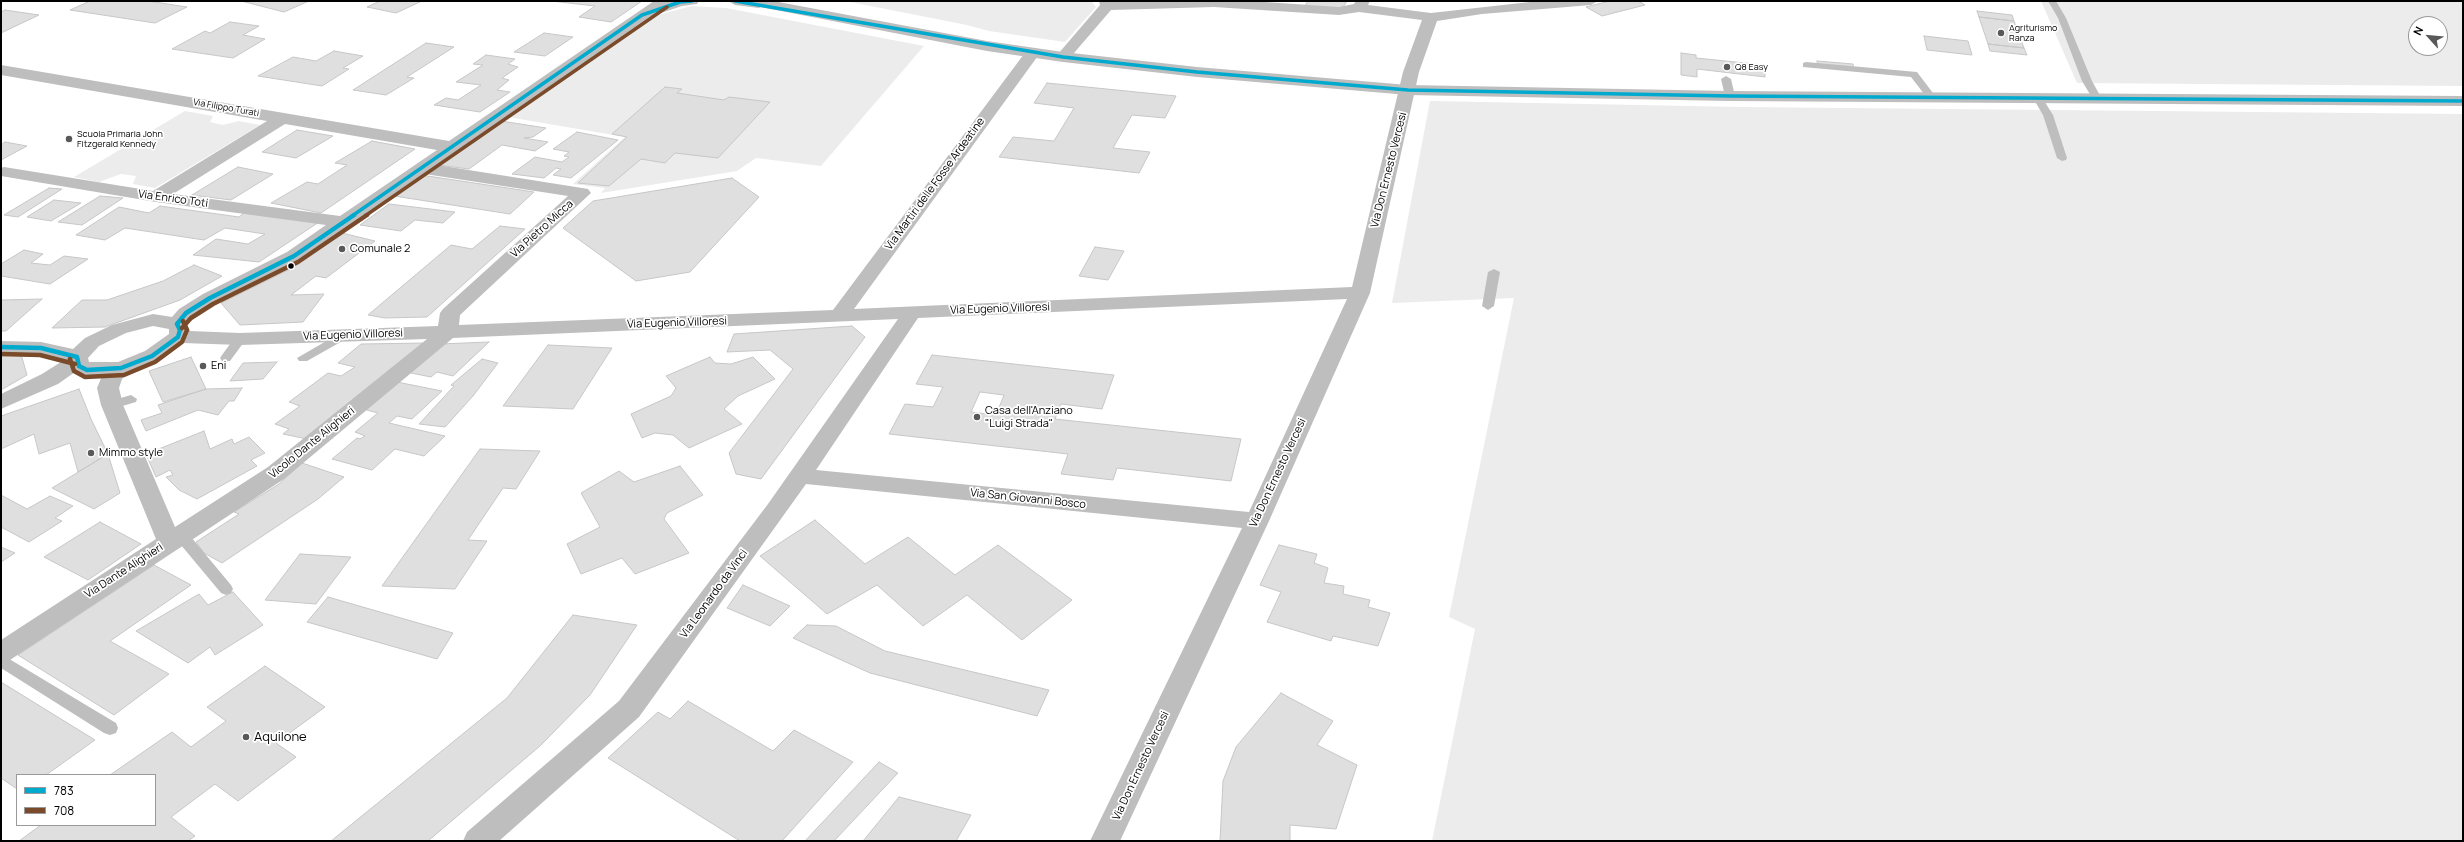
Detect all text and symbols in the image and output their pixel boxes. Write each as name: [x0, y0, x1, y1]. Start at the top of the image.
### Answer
north arrow: [2408, 16, 2448, 56]
place label: Agriturismo Ranza: [2009, 23, 2057, 44]
text: N: [2409, 24, 2426, 38]
marker: Agriturismo Ranza: [1996, 28, 2006, 38]
marker: Q8 Easy: [1722, 62, 1732, 72]
place label: Q8 Easy: [1735, 62, 1768, 72]
street label: Via Filippo Turati: [192, 97, 260, 119]
street label: Via Don Ernesto Vercesi: [1368, 111, 1410, 229]
street label: Via Martiri delle Fosse Ardeatine: [882, 115, 988, 253]
place label: Scuola Primaria John Fitzgerald Kennedy: [77, 129, 163, 150]
marker: Scuola Primaria John Fitzgerald Kennedy: [64, 134, 74, 144]
street label: Via Enrico Toti: [137, 188, 209, 210]
street label: Via Pietro Micca: [508, 197, 576, 261]
place label: Comunale 2: [350, 242, 410, 256]
marker: Comunale 2: [337, 244, 347, 254]
unlabelled marker: [286, 261, 296, 271]
street label: Via Eugenio Villoresi: [950, 301, 1050, 317]
street label: Via Eugenio Villoresi: [627, 315, 727, 331]
street label: Via Eugenio Villoresi: [303, 327, 403, 343]
place label: Eni: [211, 359, 226, 373]
marker: Eni: [198, 361, 208, 371]
street label: Vicolo Dante Alighieri: [267, 404, 357, 482]
place label: Casa dell'Anziano "Luigi Strada": [985, 404, 1073, 430]
marker: Casa dell'Anziano "Luigi Strada": [972, 412, 982, 422]
street label: Via Don Ernesto Vercesi: [1247, 416, 1309, 530]
place label: Mimmo style: [99, 446, 163, 460]
marker: Mimmo style: [86, 448, 96, 458]
street label: Via San Giovanni Bosco: [970, 486, 1086, 512]
street label: Via Dante Alighieri: [82, 541, 166, 601]
street label: Via Leonardo da Vinci: [677, 547, 751, 641]
street label: Via Don Ernesto Vercesi: [1110, 709, 1172, 823]
place label: Aquilone: [254, 729, 307, 745]
marker: Aquilone: [241, 732, 251, 742]
legend: [16, 774, 156, 826]
text: 783: [54, 782, 74, 799]
text: 708: [54, 802, 74, 819]

